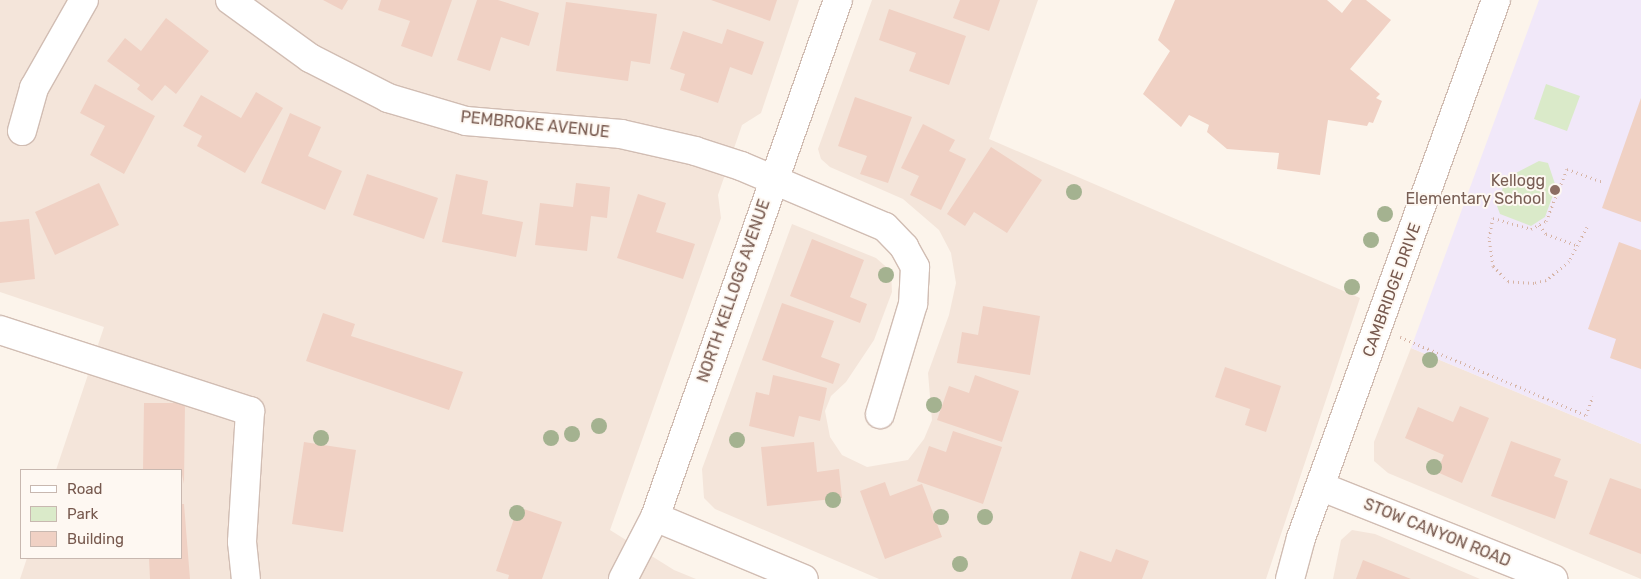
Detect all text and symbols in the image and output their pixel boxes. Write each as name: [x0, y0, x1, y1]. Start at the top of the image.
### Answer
street label: PEMBROKE AVENUE: [459, 108, 611, 142]
place label: Kellogg Elementary School: [1405, 171, 1545, 209]
marker: Kellogg Elementary School: [1549, 184, 1561, 196]
street label: NORTH KELLOGG AVENUE: [694, 197, 774, 385]
street label: CAMBRIDGE DRIVE: [1359, 220, 1425, 360]
legend: [20, 469, 182, 559]
text: Road: [67, 480, 103, 498]
street label: STOW CANYON ROAD: [1361, 495, 1513, 571]
text: Park: [67, 505, 98, 523]
text: Building: [67, 530, 124, 548]

